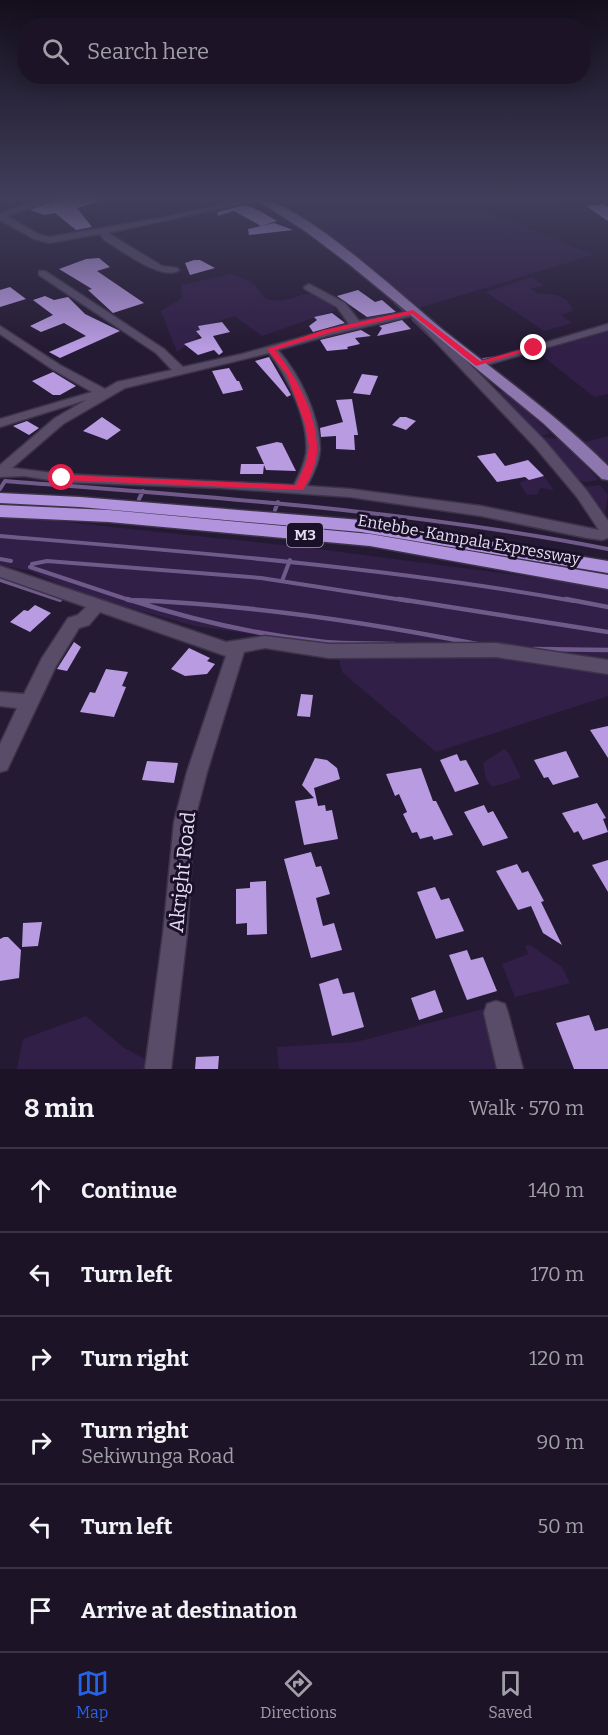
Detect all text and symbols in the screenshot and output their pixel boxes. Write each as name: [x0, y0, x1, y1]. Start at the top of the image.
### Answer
search box: [18, 18, 590, 84]
icon: search: [39, 35, 72, 68]
text: Search here: [87, 38, 209, 65]
route end: [520, 334, 546, 360]
route start: [48, 464, 74, 490]
street label: Entebbe-Kampala Expressway: [356, 511, 582, 569]
road number: M3: [287, 523, 323, 547]
street label: Akright Road: [164, 810, 200, 933]
text: 8 min: [24, 1093, 94, 1124]
text: Walk · 570 m: [469, 1096, 584, 1120]
icon: ahead: [24, 1174, 57, 1207]
text: Continue: [81, 1177, 177, 1204]
text: 140 m: [528, 1178, 584, 1202]
icon: left: [24, 1258, 57, 1291]
text: Turn left: [81, 1261, 173, 1288]
text: 170 m: [531, 1262, 584, 1286]
icon: right: [24, 1342, 57, 1375]
text: Turn right: [81, 1345, 189, 1372]
text: 120 m: [529, 1346, 584, 1370]
text: Turn right: [81, 1417, 189, 1444]
icon: right: [24, 1426, 57, 1459]
text: 90 m: [536, 1430, 584, 1454]
text: Sekiwunga Road: [81, 1444, 234, 1468]
icon: left: [24, 1510, 57, 1543]
text: Turn left: [81, 1513, 173, 1540]
text: 50 m: [537, 1514, 584, 1538]
icon: arrive: [24, 1594, 57, 1627]
text: Arrive at destination: [81, 1597, 297, 1624]
tab: Map: [76, 1667, 109, 1722]
tab: Directions: [260, 1667, 337, 1722]
tab: Saved: [488, 1667, 532, 1722]

